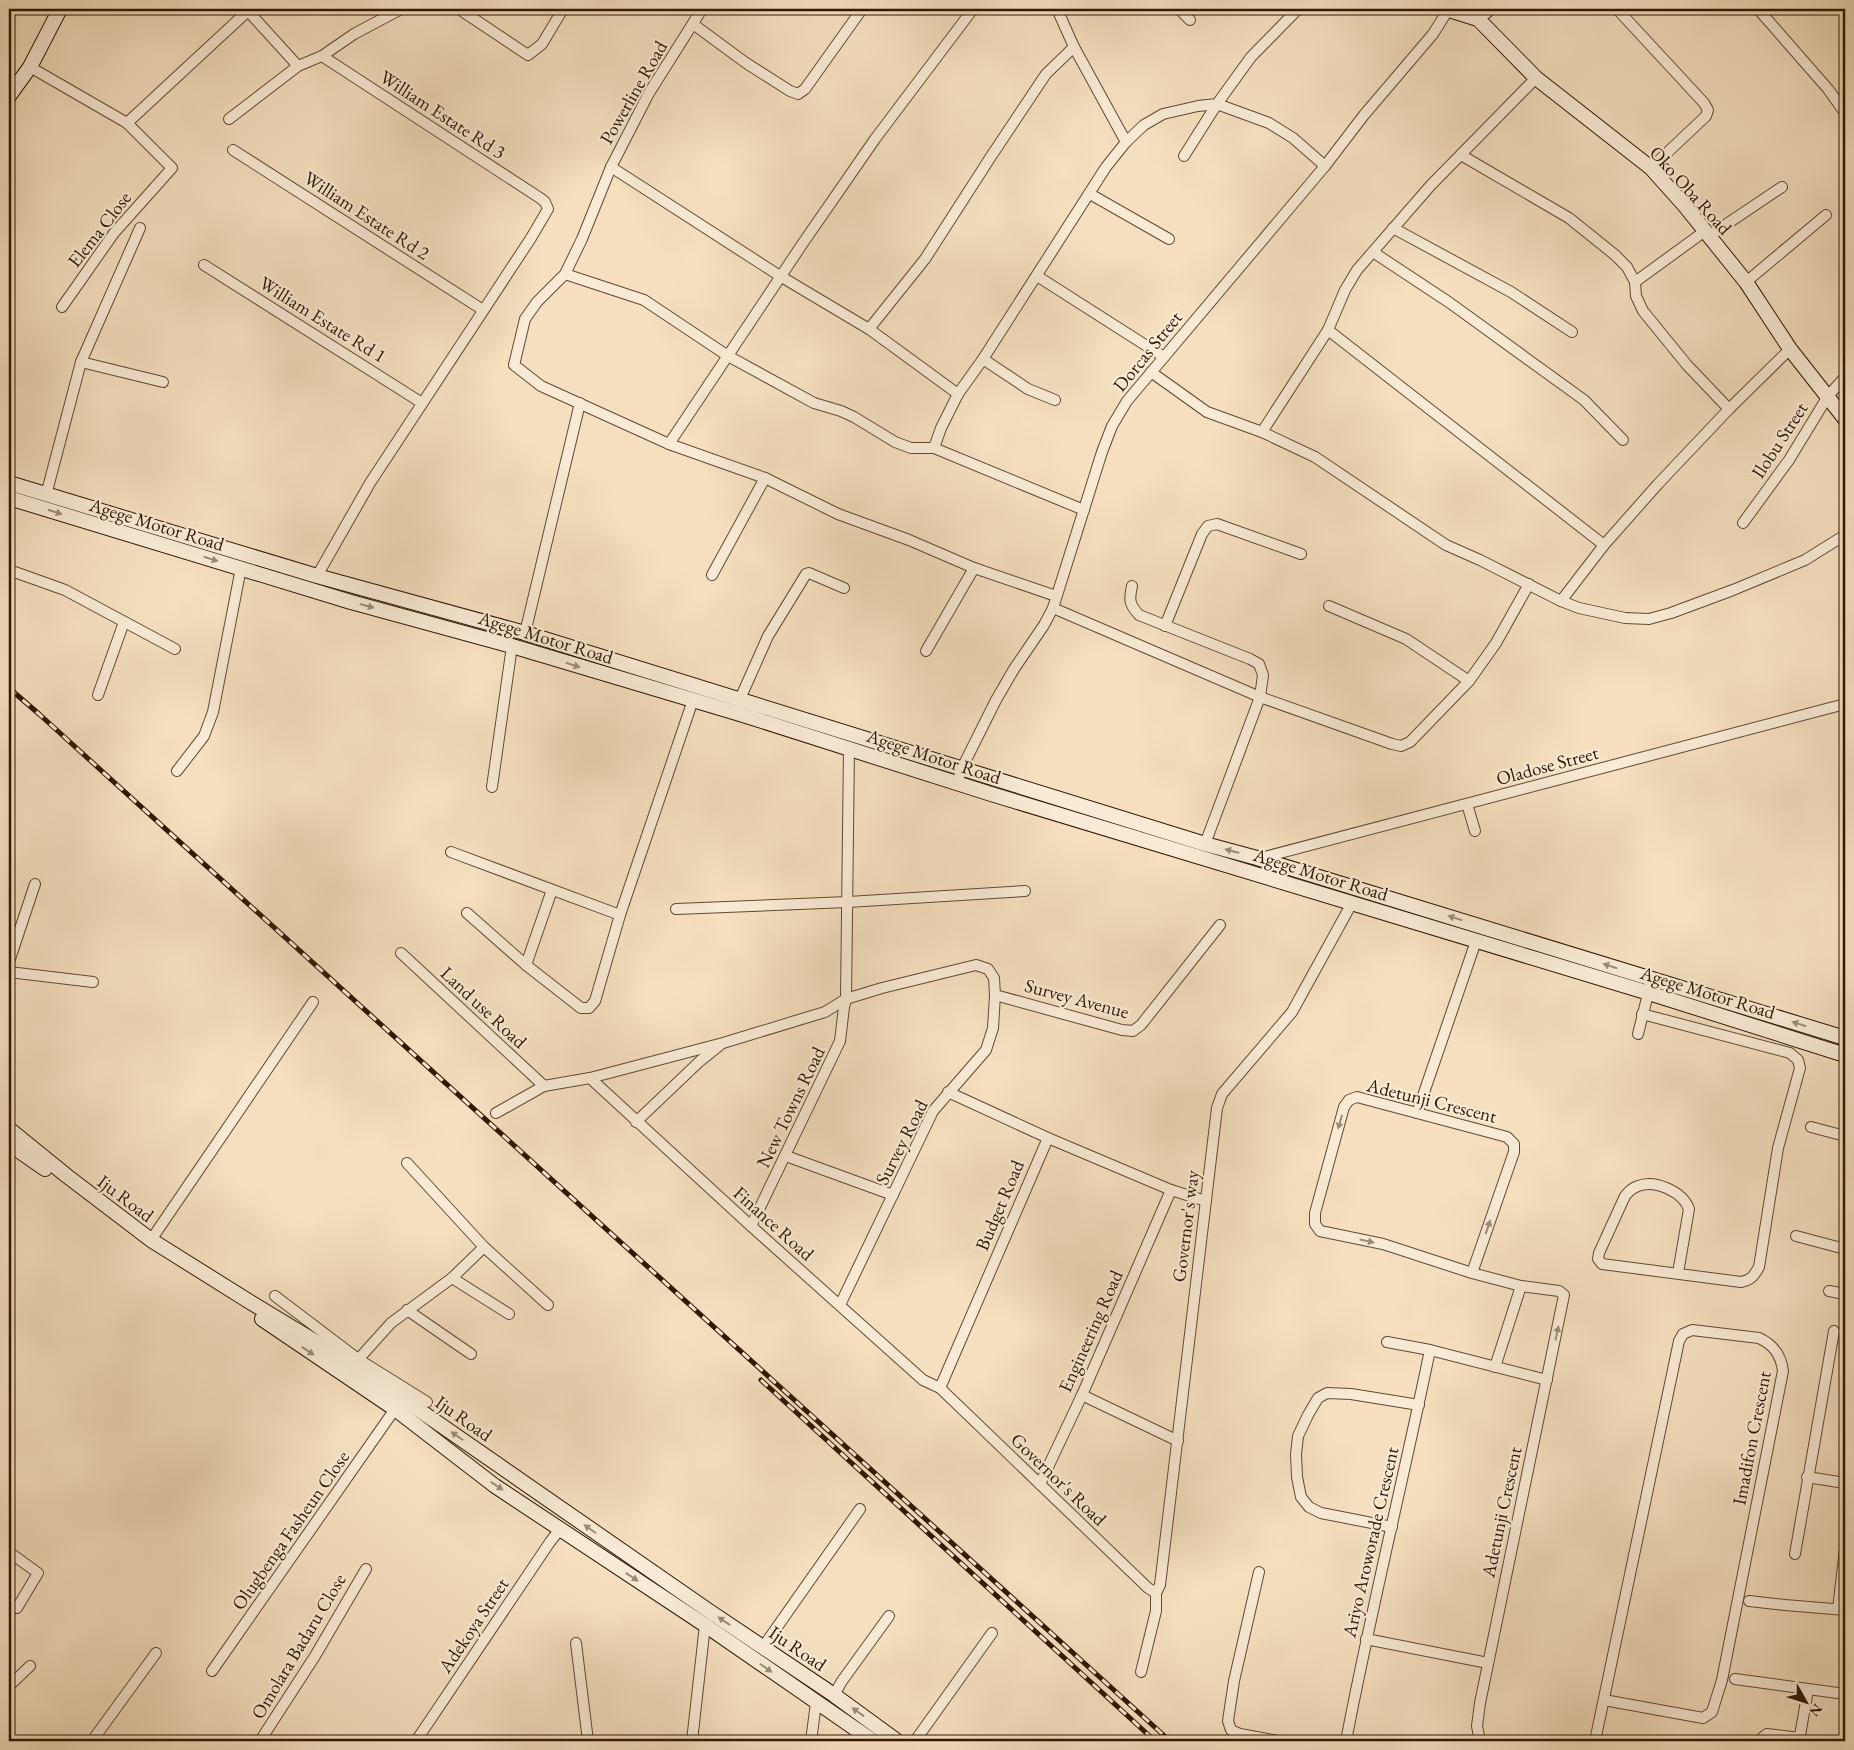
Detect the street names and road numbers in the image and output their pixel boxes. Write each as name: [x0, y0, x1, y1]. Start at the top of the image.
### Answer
street label: Powerline Road: [594, 36, 673, 148]
street label: William Estate Rd 3: [375, 64, 510, 164]
street label: Oko Oba Road: [1644, 140, 1738, 240]
street label: William Estate Rd 2: [299, 165, 434, 265]
street label: Elema Close: [62, 186, 137, 272]
street label: William Estate Rd 1: [255, 270, 391, 369]
street label: Dorcas Street: [1107, 306, 1188, 397]
street label: Ilobu Street: [1746, 397, 1813, 483]
street label: Agege Motor Road: [85, 492, 228, 557]
street label: Agege Motor Road: [474, 605, 617, 670]
street label: Agege Motor Road: [863, 723, 1005, 790]
street label: Oladose Street: [1493, 740, 1601, 791]
street label: Agege Motor Road: [1249, 842, 1392, 907]
street label: Agege Motor Road: [1636, 960, 1779, 1025]
street label: Land use Road: [435, 961, 532, 1054]
street label: Survey Avenue: [1022, 973, 1132, 1024]
street label: New Towns Road: [750, 1042, 831, 1172]
street label: Adetunji Crescent: [1363, 1072, 1499, 1129]
street label: Survey Road: [869, 1095, 934, 1189]
street label: Budget Road: [969, 1156, 1030, 1254]
street label: Governor's way: [1166, 1168, 1205, 1283]
street label: Iju Road: [92, 1169, 159, 1228]
street label: Finance Road: [728, 1181, 820, 1266]
street label: Engineering Road: [1052, 1266, 1129, 1396]
street label: Imadifon Crescent: [1726, 1369, 1777, 1507]
street label: Iju Road: [430, 1390, 498, 1447]
street label: Governor's Road: [1005, 1427, 1112, 1532]
street label: Ariyo Aroworade Crescent: [1336, 1444, 1405, 1641]
street label: Adetunji Crescent: [1475, 1444, 1528, 1581]
street label: Olugbenga Fasheun Close: [226, 1446, 355, 1615]
street label: Omolara Badaru Close: [245, 1569, 352, 1724]
street label: Adekoya Street: [432, 1573, 514, 1678]
street label: Iju Road: [764, 1620, 832, 1677]

